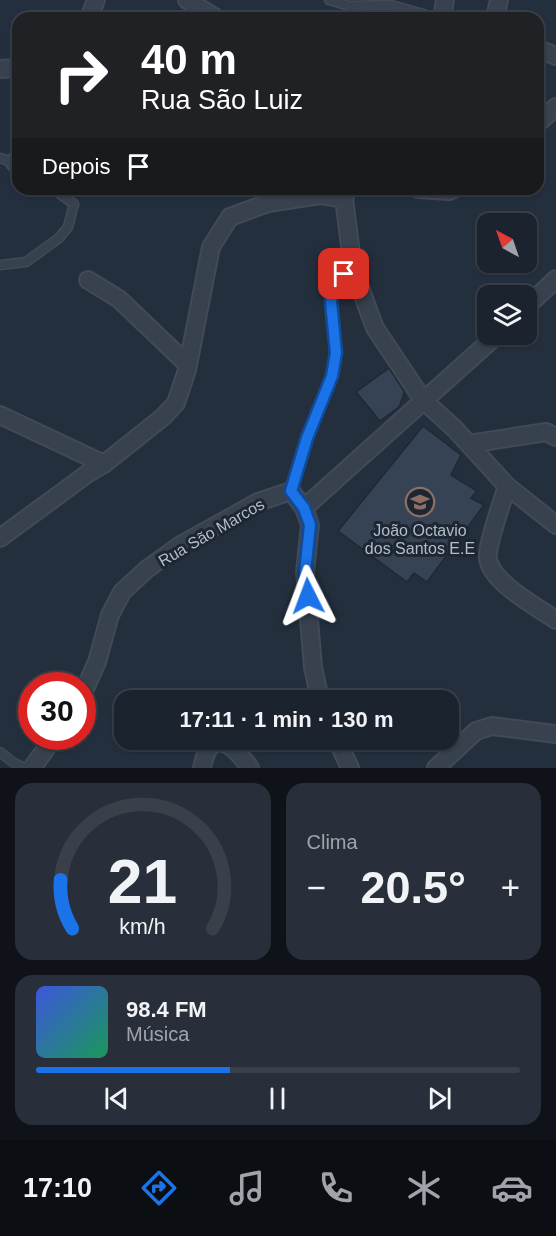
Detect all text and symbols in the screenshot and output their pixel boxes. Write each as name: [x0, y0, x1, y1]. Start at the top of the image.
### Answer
icon: right: [42, 36, 120, 114]
text: 40 m: [141, 36, 237, 83]
text: Rua São Luiz: [141, 85, 303, 115]
icon: arrive: [122, 150, 155, 183]
text: Depois: [42, 154, 110, 179]
north arrow: [477, 213, 537, 273]
map controls: [477, 213, 537, 345]
pin: [318, 248, 369, 299]
icon: arrive: [327, 257, 360, 290]
button: layers: [477, 285, 537, 345]
school or university icon: João Octavio dos Santos E.E: [404, 486, 436, 518]
street label: Rua São Marcos: [155, 495, 267, 570]
place label: João Octavio dos Santos E.E: [365, 522, 475, 557]
position arrow: [276, 564, 340, 628]
speed limit sign: 30: [18, 672, 96, 750]
text: 17:11 · 1 min · 130 m: [180, 707, 394, 732]
text: Clima: [307, 831, 358, 853]
text: 21: [108, 847, 177, 916]
text: 20.5°: [360, 862, 466, 913]
text: −: [307, 869, 326, 906]
text: +: [501, 869, 520, 906]
text: km/h: [120, 915, 166, 939]
text: 98.4 FM: [126, 997, 207, 1022]
text: Música: [126, 1023, 189, 1045]
icon: previous: [100, 1082, 133, 1115]
icon: pause: [261, 1082, 294, 1115]
icon: next: [423, 1082, 456, 1115]
icon: directions: [138, 1167, 180, 1209]
icon: music: [226, 1167, 268, 1209]
icon: phone: [315, 1167, 357, 1209]
icon: climate: [403, 1167, 445, 1209]
icon: car: [491, 1167, 533, 1209]
text: 17:10: [23, 1173, 92, 1203]

